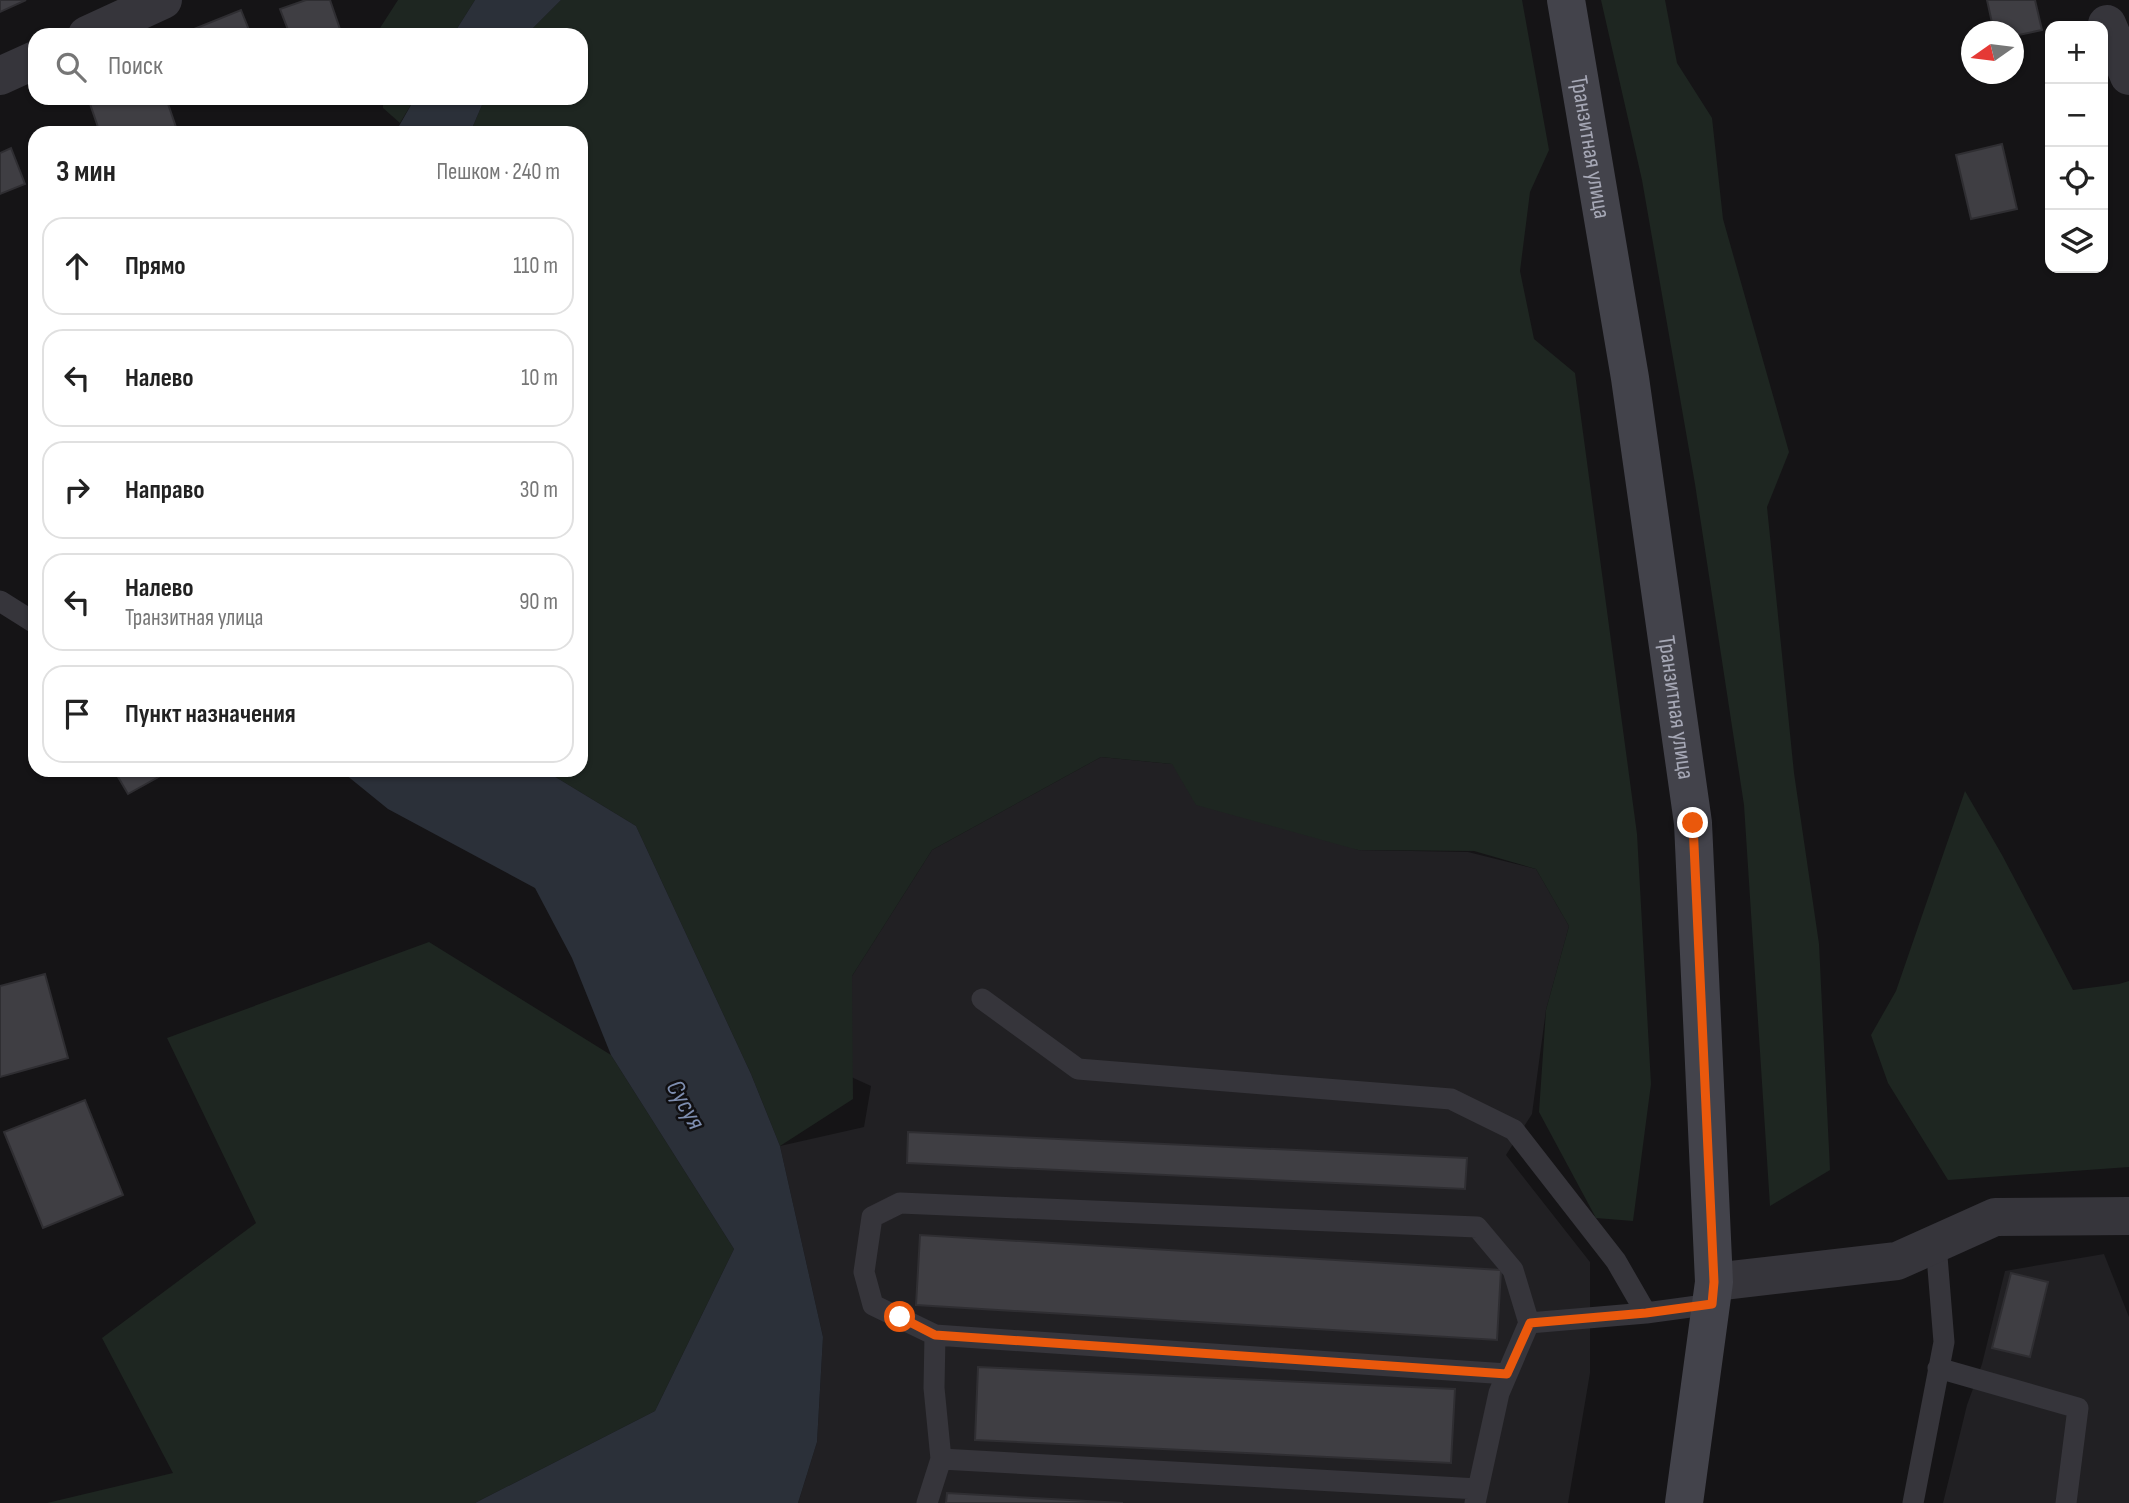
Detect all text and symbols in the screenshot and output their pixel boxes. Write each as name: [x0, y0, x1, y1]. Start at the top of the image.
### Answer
north arrow: [1961, 21, 2024, 84]
map controls: [2045, 21, 2108, 273]
button: +: [2045, 21, 2108, 84]
search box: [28, 28, 588, 105]
icon: search: [52, 48, 90, 86]
text: Поиск: [108, 51, 163, 82]
street label: Транзитная улица: [1565, 73, 1617, 221]
button: −: [2045, 84, 2108, 147]
button: locate: [2045, 147, 2108, 210]
text: 3 мин: [56, 154, 116, 190]
text: Пешком · 240 m: [436, 158, 560, 186]
button: layers: [2045, 210, 2108, 273]
icon: ahead: [58, 247, 96, 285]
text: Прямо: [125, 251, 186, 282]
text: 110 m: [513, 252, 558, 280]
icon: left: [58, 359, 96, 397]
text: Налево: [125, 363, 194, 394]
text: 10 m: [521, 364, 558, 392]
icon: right: [58, 471, 96, 509]
text: Направо: [125, 475, 204, 506]
text: 30 m: [520, 476, 558, 504]
text: Налево: [125, 573, 194, 604]
icon: left: [58, 583, 96, 621]
text: 90 m: [519, 588, 558, 616]
text: Транзитная улица: [125, 604, 263, 632]
street label: Транзитная улица: [1652, 634, 1701, 781]
icon: arrive: [58, 695, 96, 733]
text: Пункт назначения: [125, 699, 296, 730]
route end: [1677, 807, 1708, 838]
water label: Сусуя: [659, 1075, 711, 1135]
route start: [884, 1301, 915, 1332]

